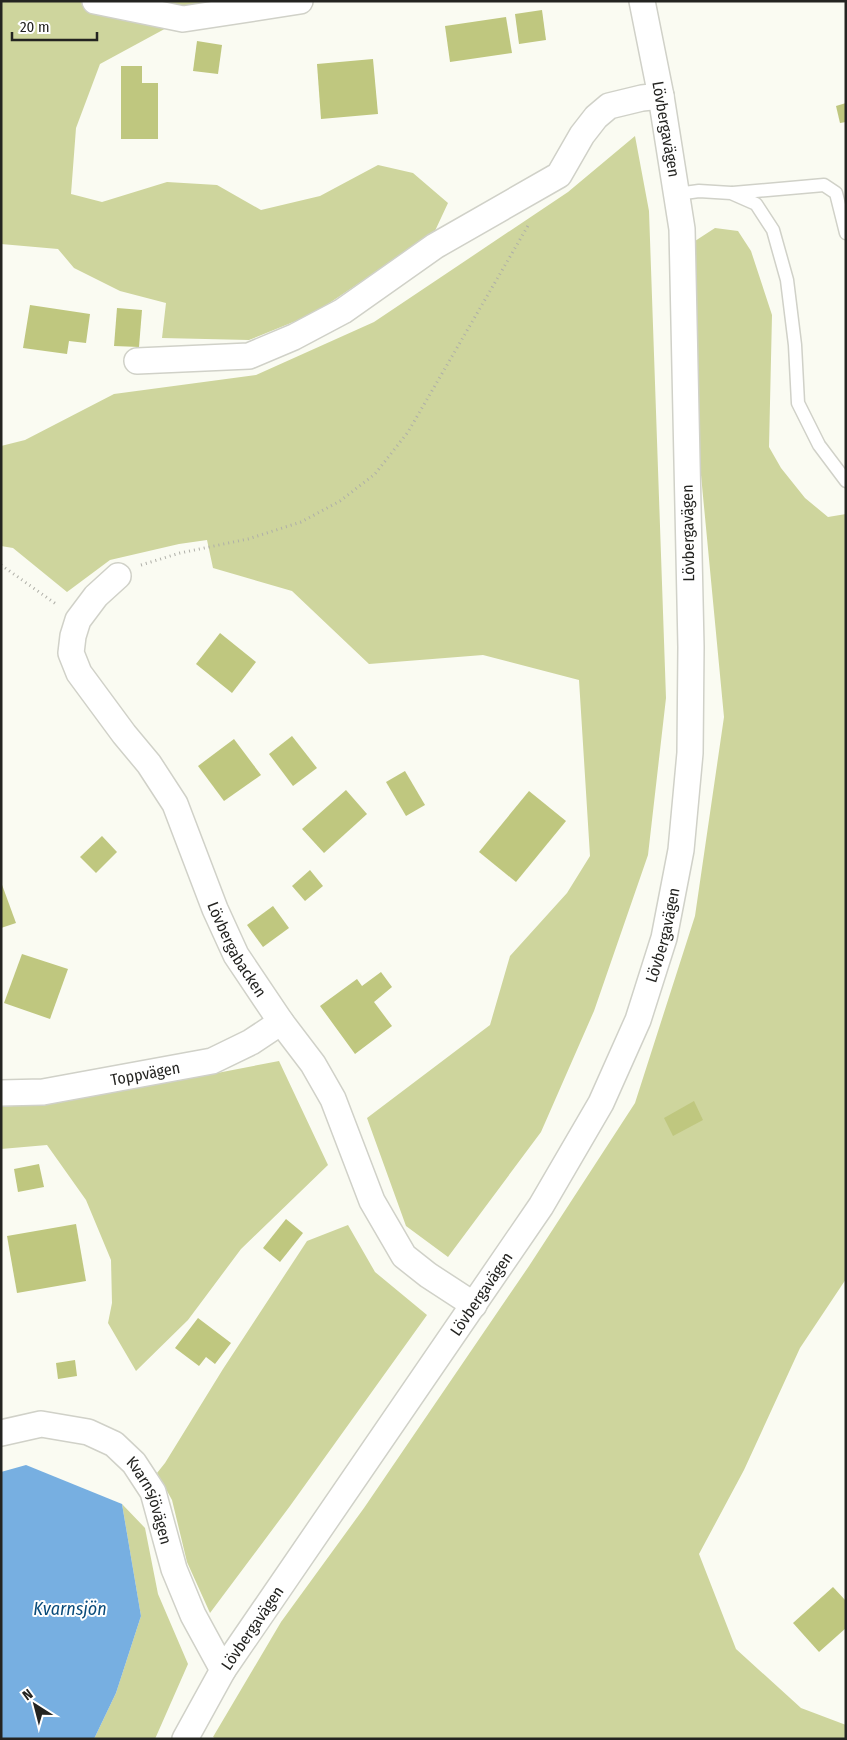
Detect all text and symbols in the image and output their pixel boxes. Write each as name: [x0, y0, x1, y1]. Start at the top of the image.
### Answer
scale bar: [12, 10, 98, 42]
text: 20 m: [20, 18, 50, 36]
street label: Lövbergavägen: [648, 80, 684, 178]
street label: Lövbergavägen: [678, 484, 698, 582]
street label: Lövbergavägen: [641, 886, 683, 985]
street label: Lövbergabacken: [204, 899, 271, 1000]
street label: Toppvägen: [109, 1058, 181, 1089]
street label: Lövbergavägen: [446, 1248, 516, 1339]
street label: Kvarnsjövägen: [123, 1452, 176, 1546]
street label: Lövbergavägen: [217, 1582, 287, 1673]
water label: Kvarnsjön: [33, 1598, 107, 1620]
north arrow: [10, 1680, 60, 1730]
text: N: [19, 1686, 36, 1704]

